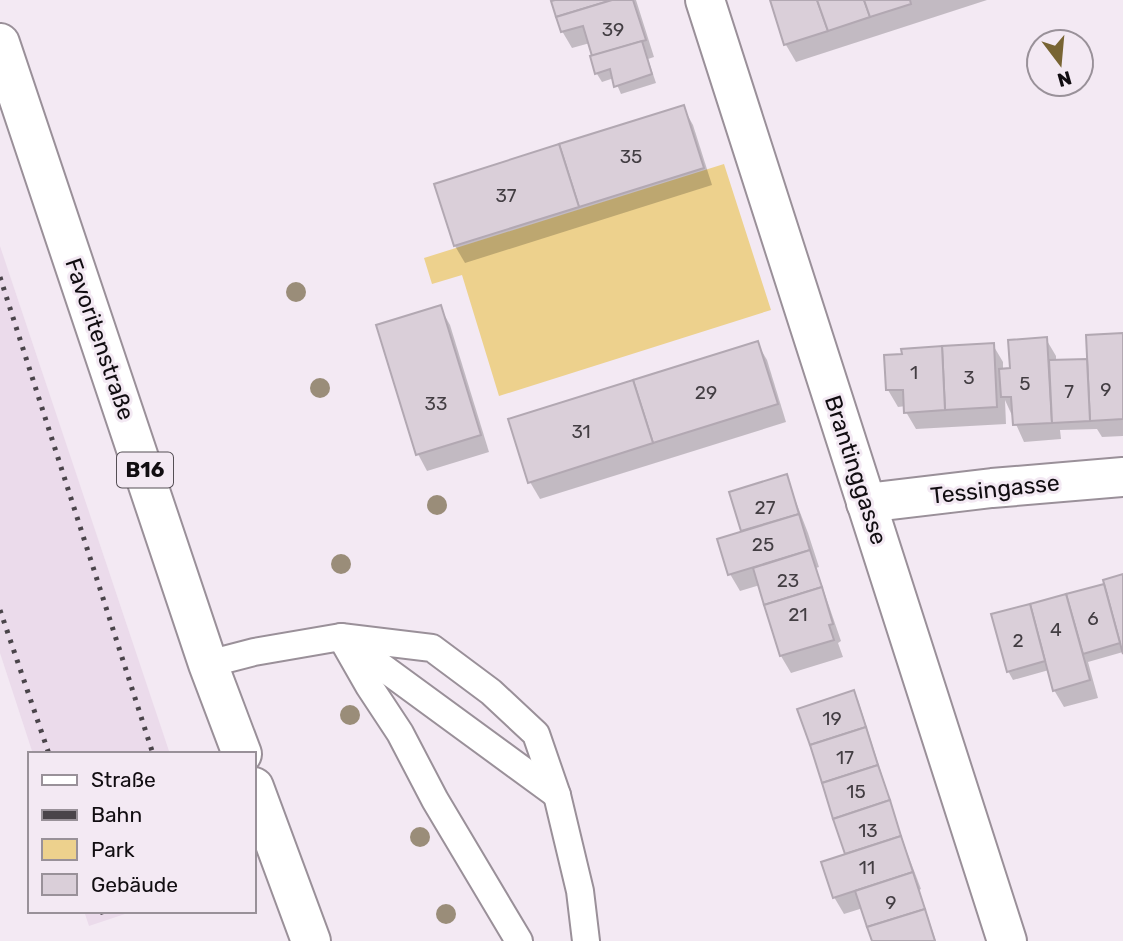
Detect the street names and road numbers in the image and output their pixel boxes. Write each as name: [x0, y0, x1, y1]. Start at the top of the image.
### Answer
street label: Favoritenstraße: [59, 254, 141, 424]
street label: Brantinggasse: [819, 392, 893, 548]
road number: B16: [117, 452, 173, 488]
street label: Tessingasse: [929, 468, 1061, 510]

